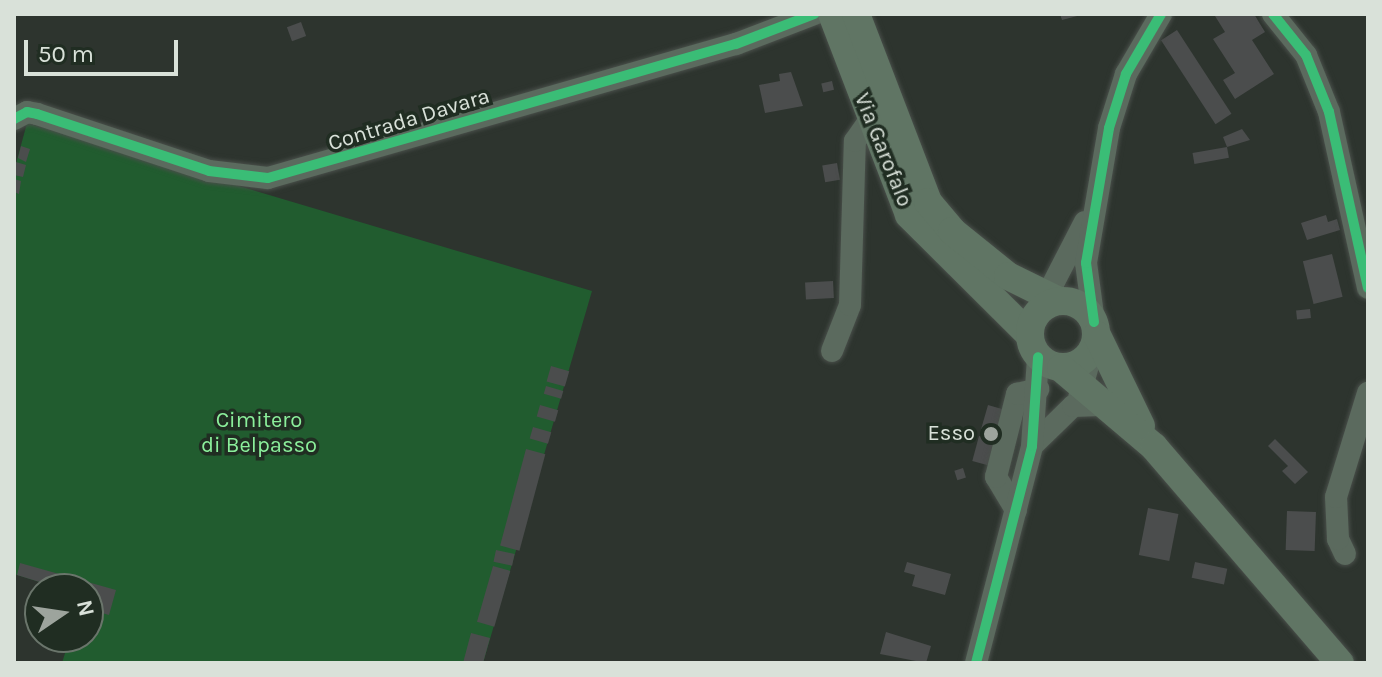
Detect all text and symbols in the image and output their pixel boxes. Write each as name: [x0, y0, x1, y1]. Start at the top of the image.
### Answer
scale bar: [28, 24, 182, 74]
text: 50 m: [38, 40, 94, 68]
street label: Contrada Davara: [325, 83, 493, 157]
street label: Via Garofalo: [848, 89, 918, 211]
park label: Cimitero di Belpasso: [201, 407, 317, 458]
place label: Esso: [927, 421, 975, 447]
marker: Esso: [982, 425, 1000, 443]
north arrow: [24, 573, 104, 653]
text: N: [71, 597, 100, 619]

